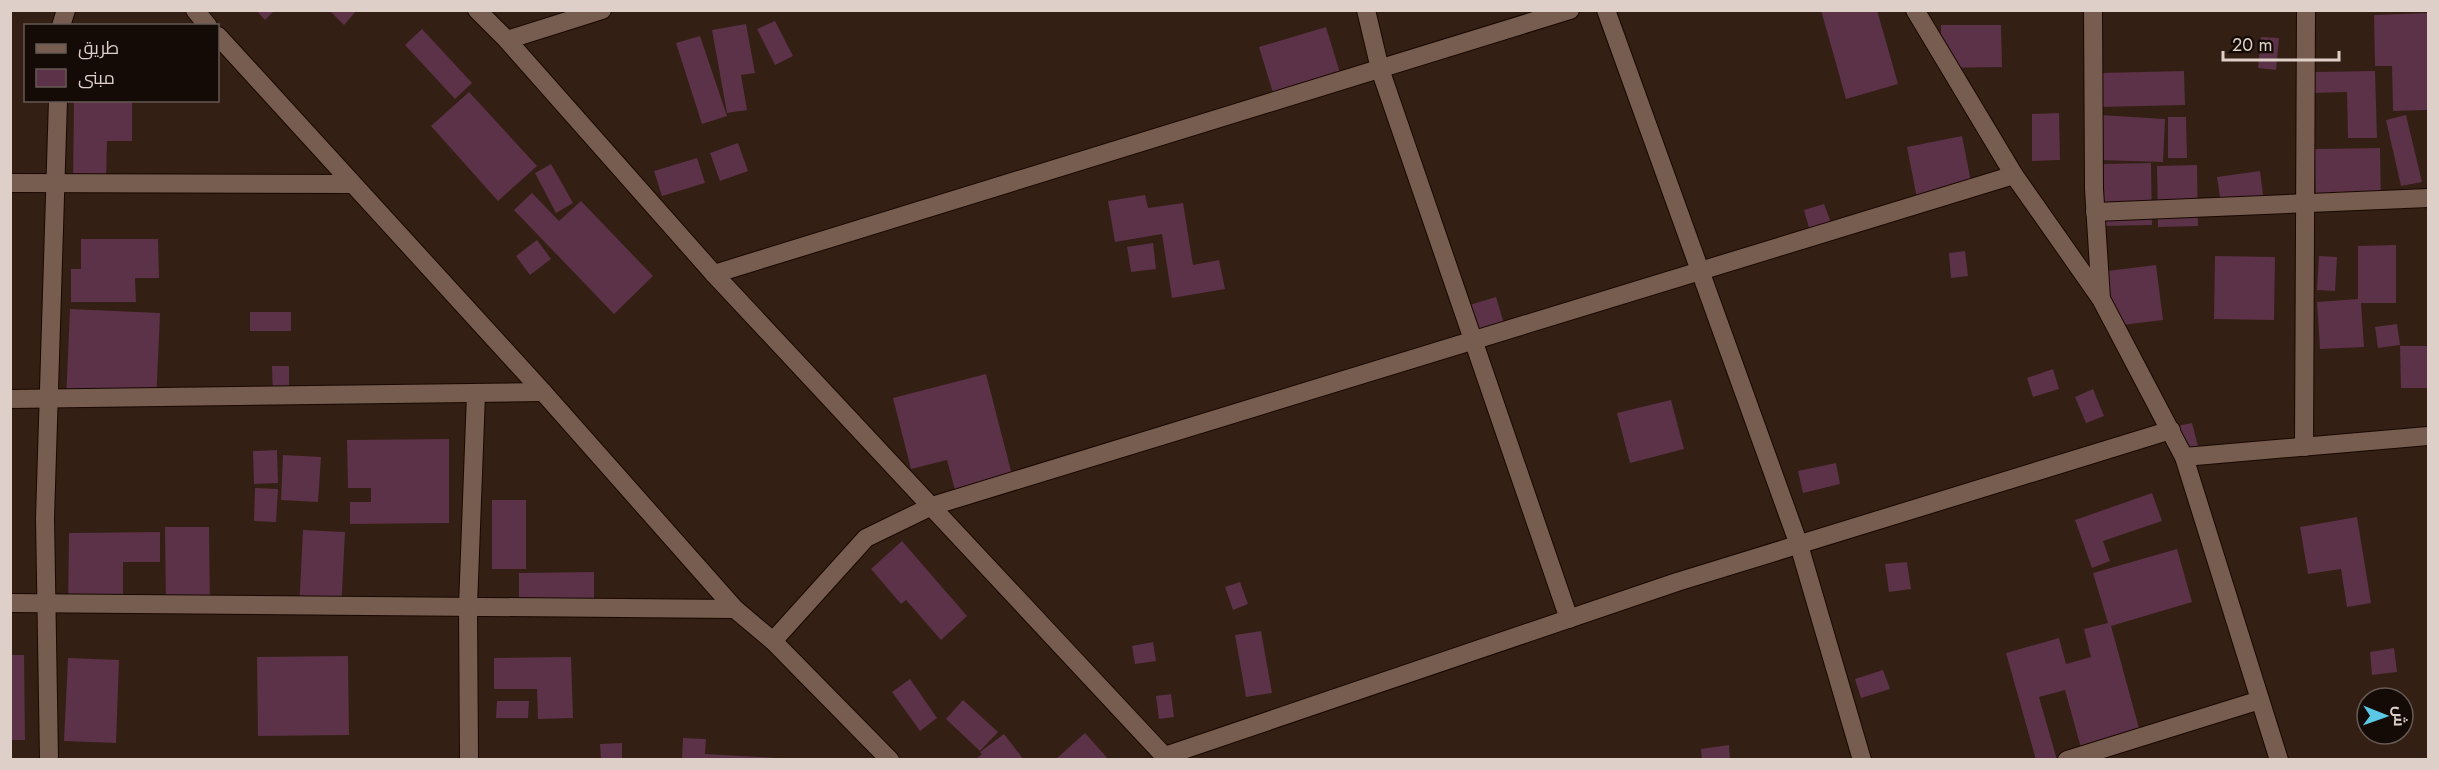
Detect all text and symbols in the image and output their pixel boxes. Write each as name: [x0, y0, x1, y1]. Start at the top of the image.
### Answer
legend: [24, 24, 219, 102]
scale bar: [2223, 24, 2338, 62]
text: 20 m: [2232, 32, 2272, 58]
text: طريق: [78, 35, 119, 61]
text: مبنى: [78, 65, 115, 91]
north arrow: [2355, 686, 2415, 746]
text: ش: [2388, 706, 2411, 727]

